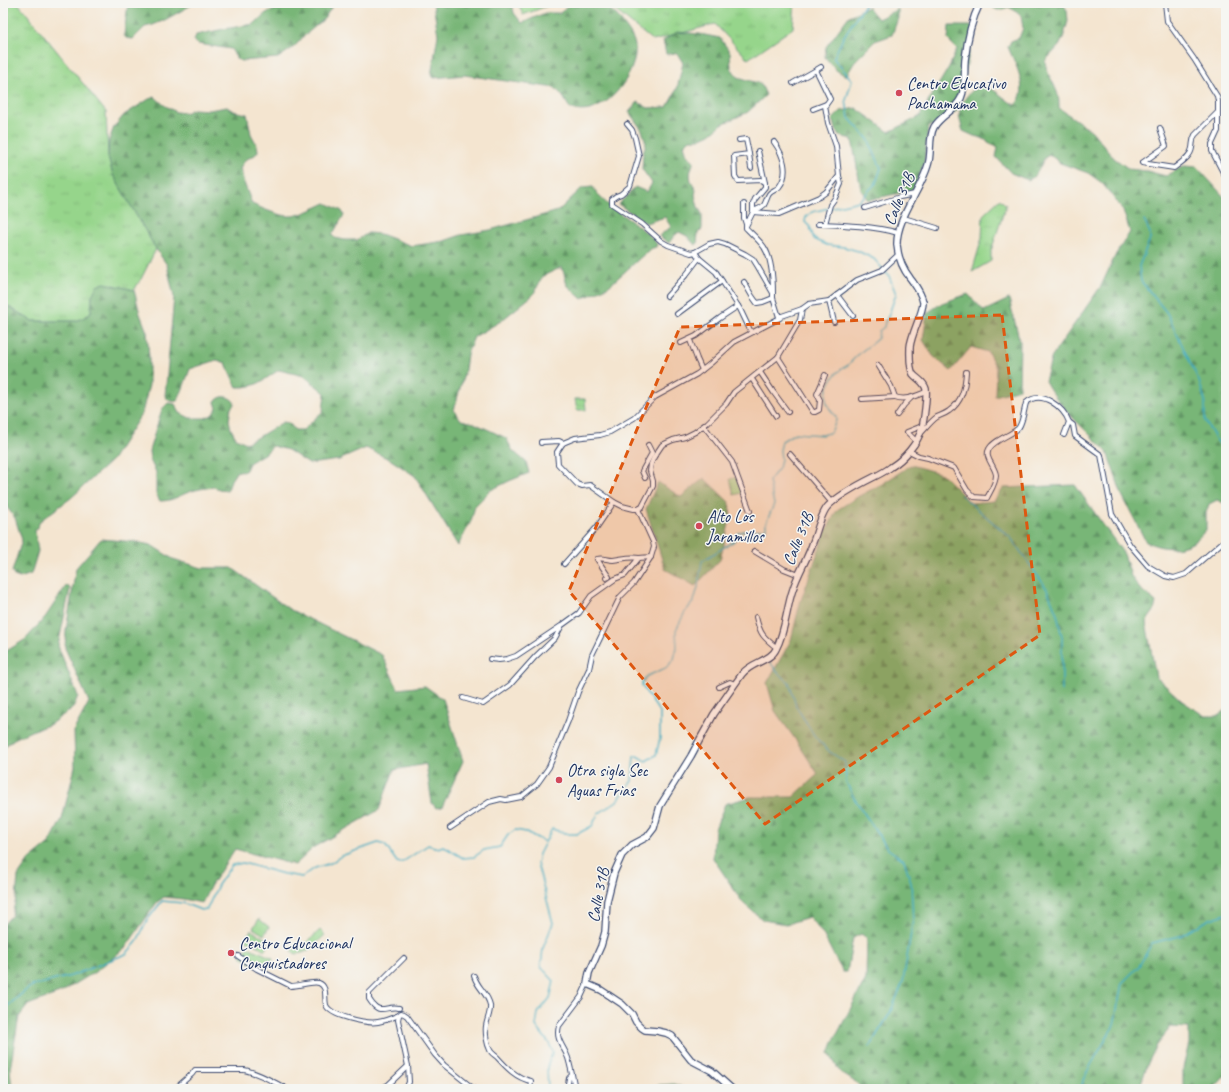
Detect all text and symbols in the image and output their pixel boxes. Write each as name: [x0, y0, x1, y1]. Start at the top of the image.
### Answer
place label: Centro Educativo Pachamama: [907, 73, 1007, 114]
marker: Centro Educativo Pachamama: [894, 88, 904, 98]
street label: Calle 31B: [879, 169, 920, 228]
place label: Alto Los Jaramillos: [706, 506, 765, 547]
street label: Calle 31B: [778, 509, 818, 568]
marker: Alto Los Jaramillos: [694, 521, 704, 531]
place label: Otra sigla Sec Aguas Frias: [567, 760, 648, 801]
marker: Otra sigla Sec Aguas Frias: [554, 775, 564, 785]
street label: Calle 31B: [582, 865, 614, 924]
place label: Centro Educacional Conquistadores: [239, 933, 354, 974]
marker: Centro Educacional Conquistadores: [226, 948, 236, 958]

